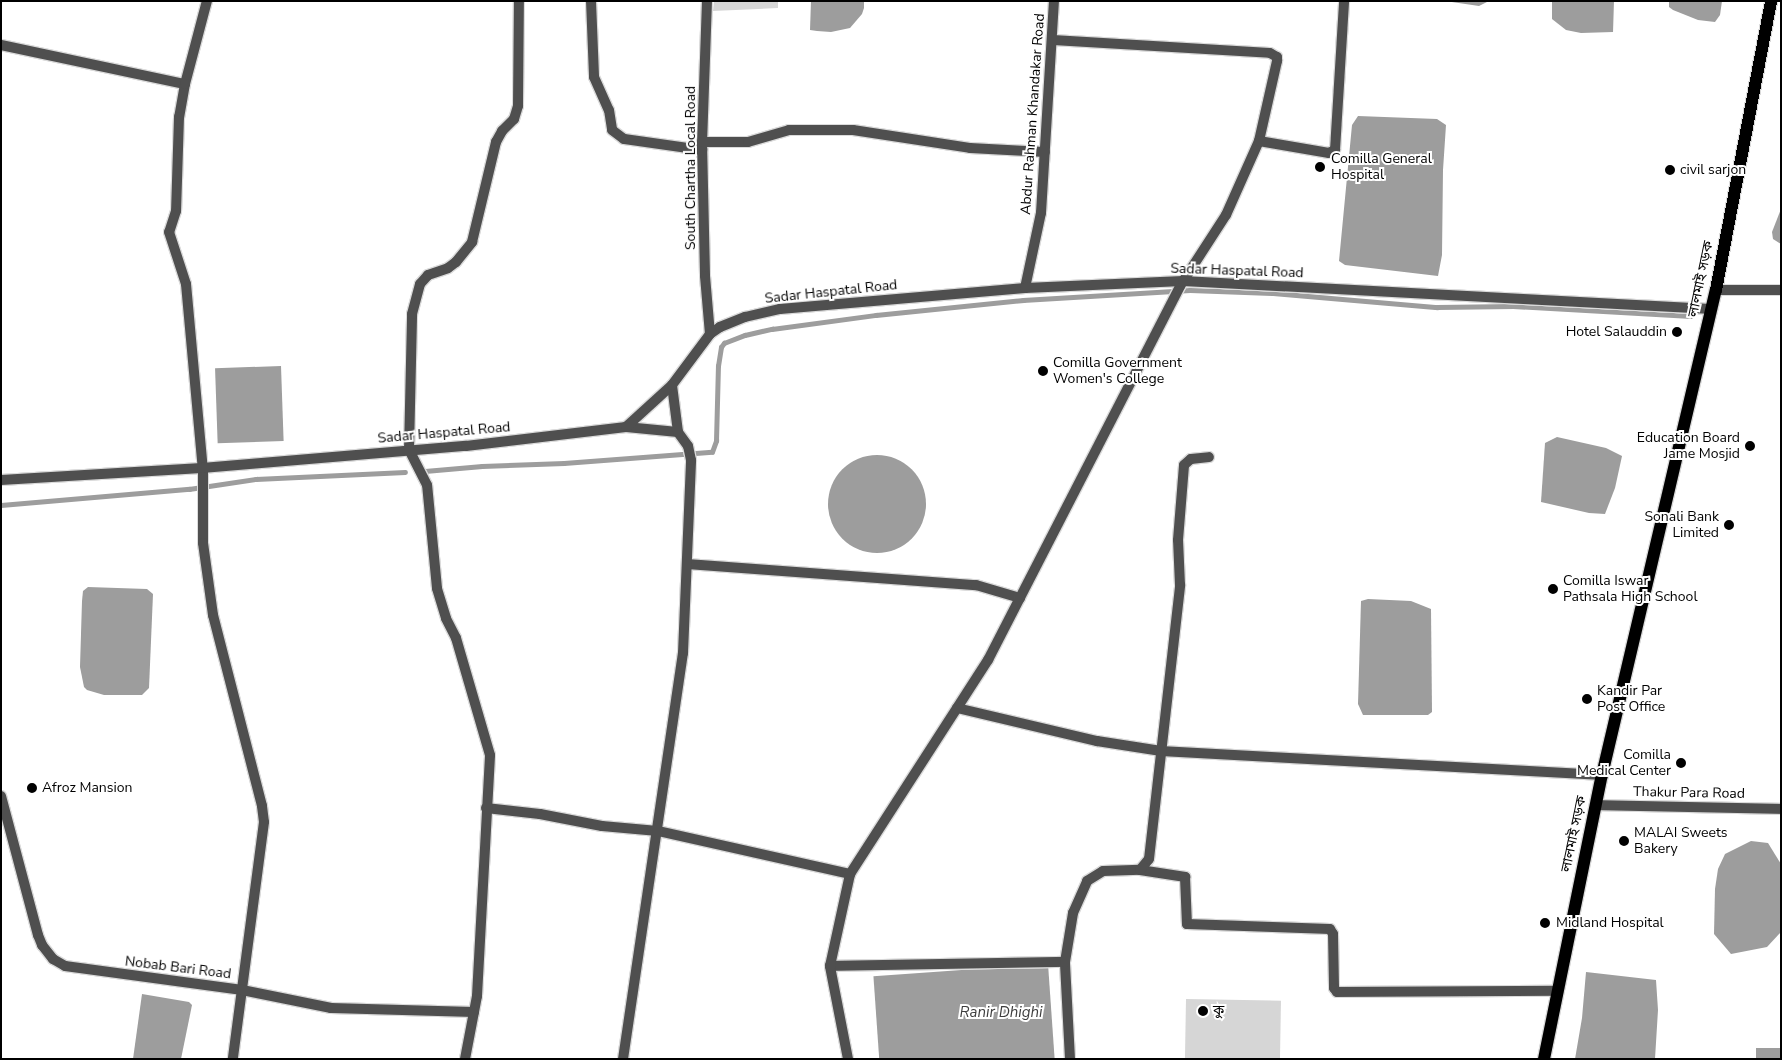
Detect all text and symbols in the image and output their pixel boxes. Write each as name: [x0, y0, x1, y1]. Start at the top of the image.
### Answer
street label: Abdur Rahman Khandakar Road: [1018, 13, 1048, 215]
street label: South Chartha Local Road: [683, 86, 699, 250]
place label: Comilla General Hospital: [1331, 151, 1432, 184]
marker: Comilla General Hospital: [1313, 160, 1327, 174]
place label: civil sarjon: [1680, 162, 1746, 178]
marker: civil sarjon: [1664, 164, 1676, 176]
street label: লালমাই সড়ক: [1685, 239, 1717, 319]
street label: Sadar Haspatal Road: [1170, 260, 1304, 282]
street label: Sadar Haspatal Road: [764, 277, 898, 307]
place label: Hotel Salauddin: [1566, 324, 1667, 340]
marker: Hotel Salauddin: [1671, 326, 1683, 338]
place label: Comilla Government Women's College: [1053, 355, 1182, 388]
marker: Comilla Government Women's College: [1037, 365, 1049, 377]
street label: Sadar Haspatal Road: [377, 419, 511, 447]
place label: Education Board Jame Mosjid: [1637, 430, 1740, 462]
marker: Education Board Jame Mosjid: [1744, 440, 1756, 452]
place label: Sonali Bank Limited: [1644, 509, 1719, 542]
marker: Sonali Bank Limited: [1723, 519, 1735, 531]
place label: Comilla Iswar Pathsala High School: [1563, 573, 1698, 606]
marker: Comilla Iswar Pathsala High School: [1547, 583, 1559, 595]
place label: Kandir Par Post Office: [1597, 683, 1665, 716]
marker: Kandir Par Post Office: [1581, 693, 1593, 705]
place label: Comilla Medical Center: [1577, 747, 1671, 780]
marker: Comilla Medical Center: [1675, 757, 1687, 769]
place label: Afroz Mansion: [42, 780, 133, 796]
marker: Afroz Mansion: [26, 782, 38, 794]
street label: Thakur Para Road: [1633, 784, 1745, 802]
street label: লালমাই সড়ক: [1558, 794, 1590, 874]
place label: MALAI Sweets Bakery: [1634, 825, 1728, 858]
marker: MALAI Sweets Bakery: [1618, 835, 1630, 847]
place label: Midland Hospital: [1556, 915, 1664, 931]
marker: Midland Hospital: [1538, 916, 1552, 930]
street label: Nobab Bari Road: [124, 953, 232, 983]
place label: কু: [1213, 1003, 1224, 1019]
water label: Ranir Dhighi: [959, 1004, 1043, 1022]
marker: কু: [1197, 1005, 1209, 1017]

